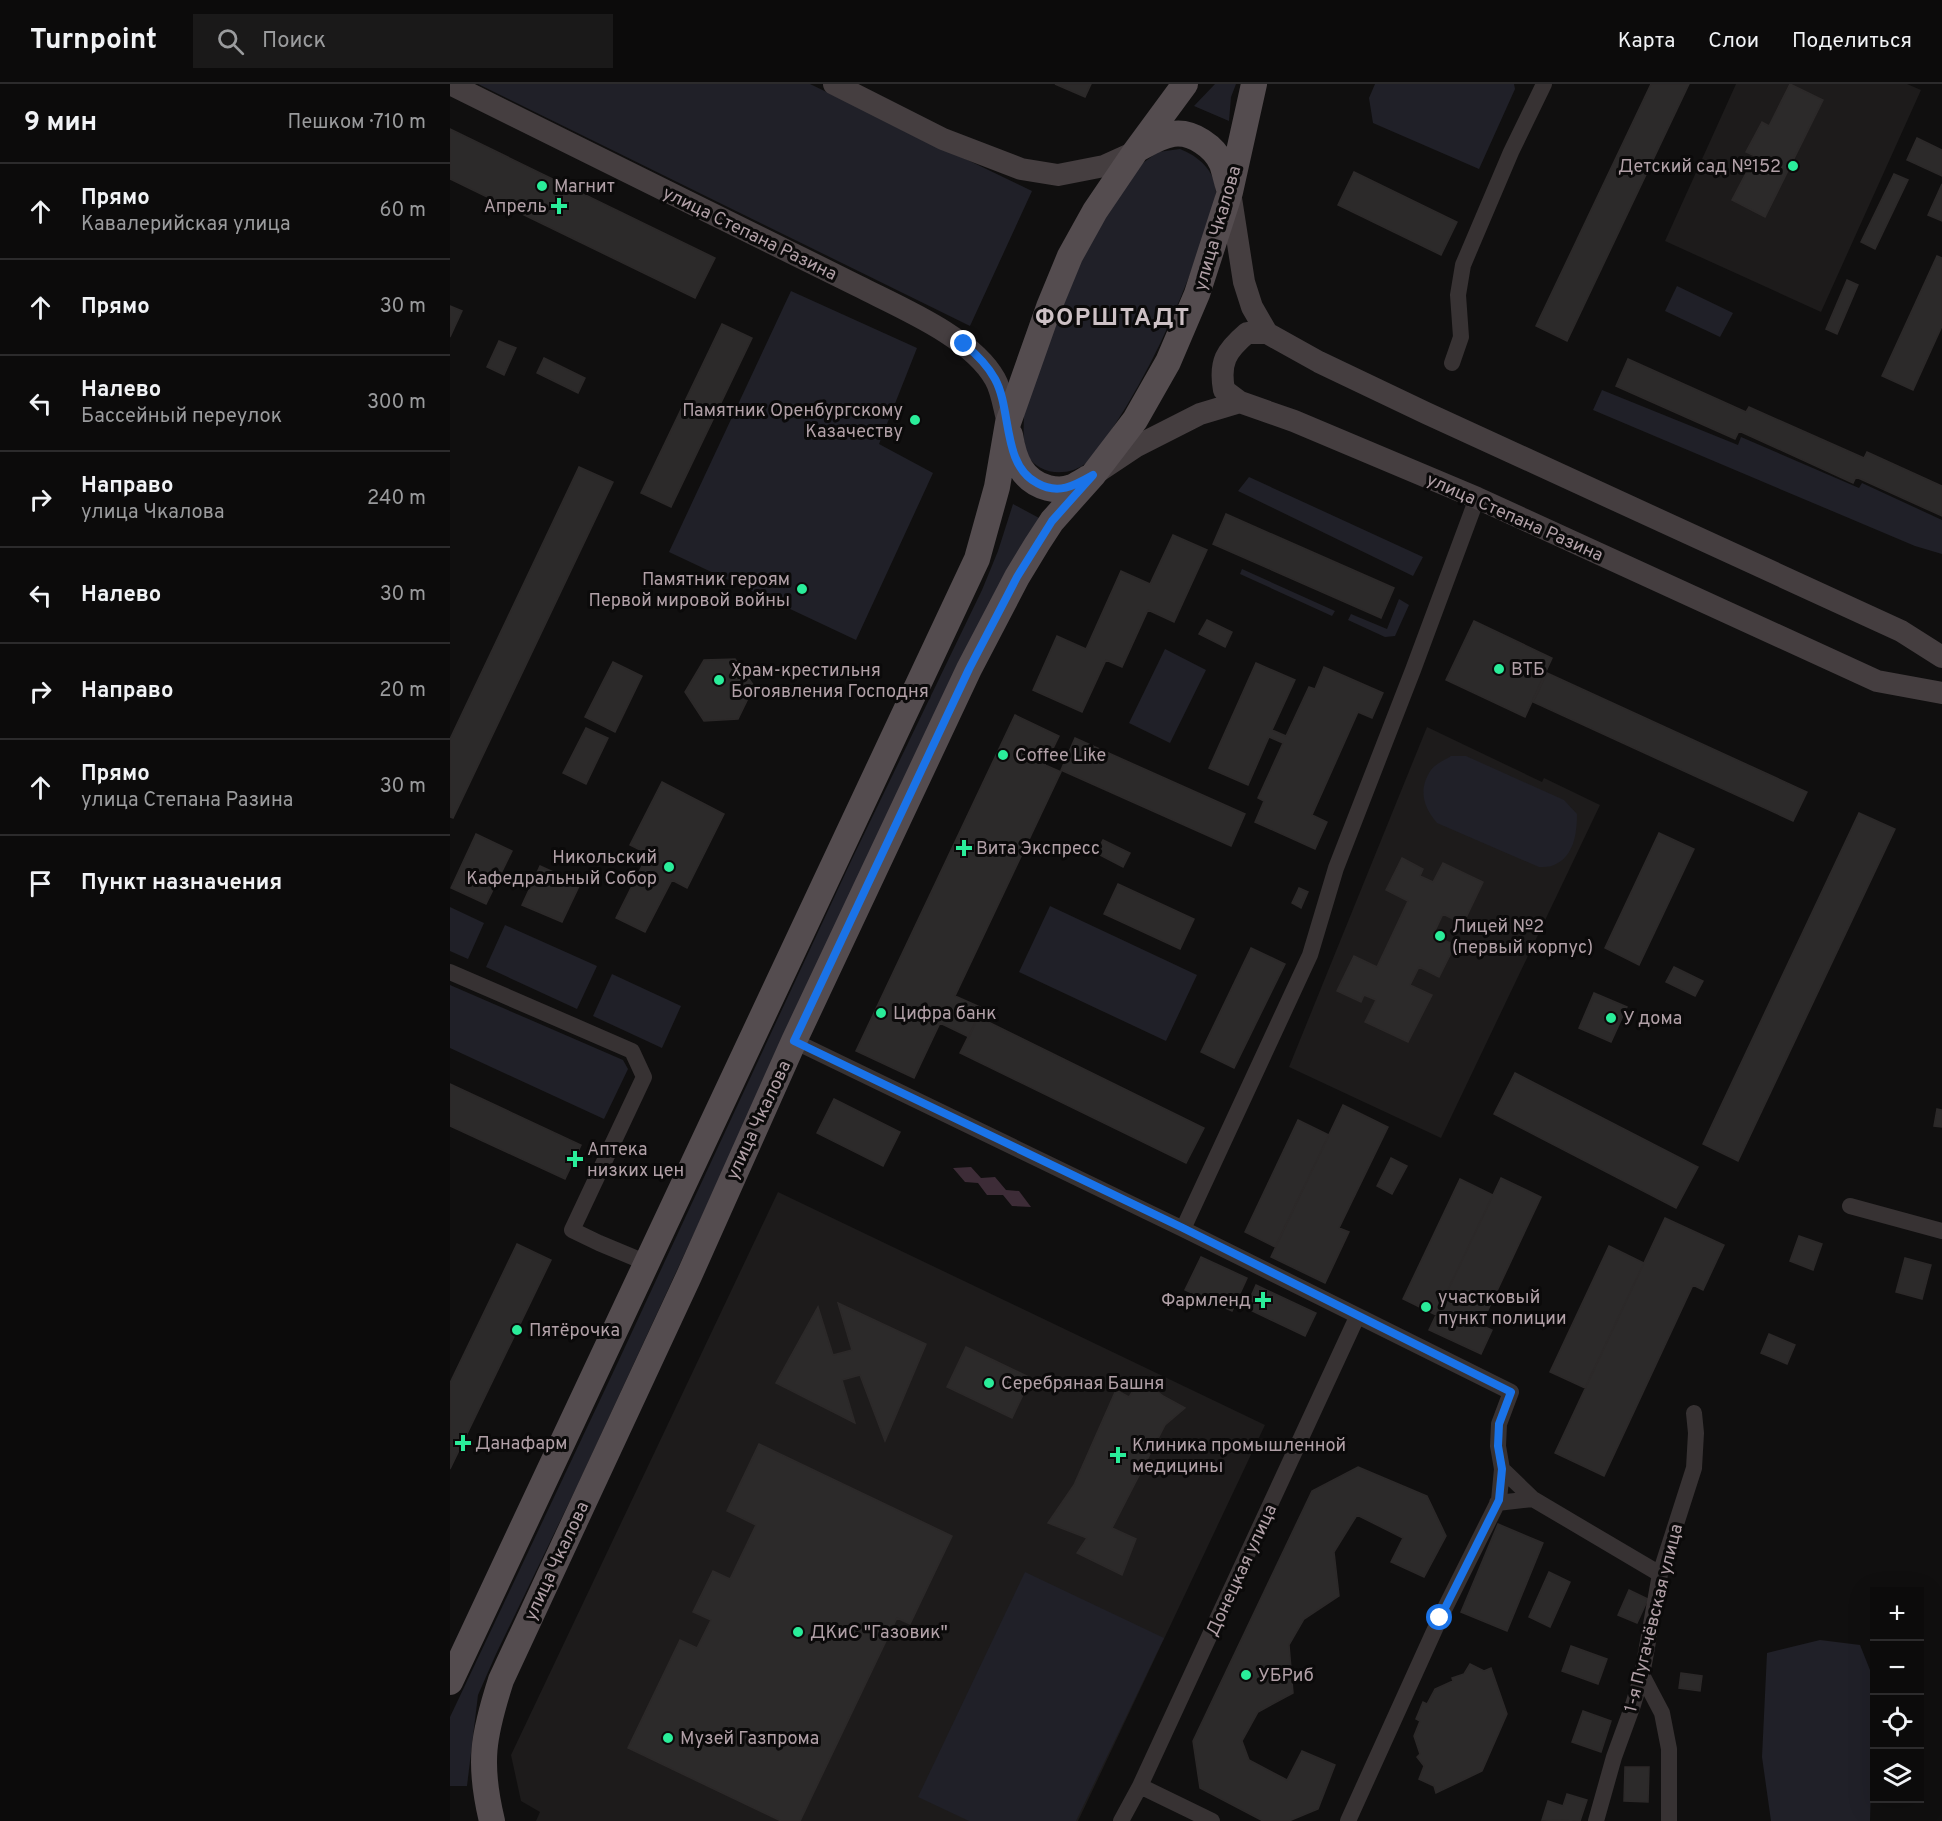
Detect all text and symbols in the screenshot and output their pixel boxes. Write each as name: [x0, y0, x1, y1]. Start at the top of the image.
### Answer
search box: [193, 14, 613, 68]
text: Turnpoint: [30, 23, 157, 59]
icon: search: [214, 25, 247, 58]
text: Поиск: [262, 28, 326, 55]
text: Карта: [1618, 28, 1675, 55]
text: Слои: [1708, 28, 1759, 55]
text: Поделиться: [1792, 28, 1912, 55]
text: 9 мин: [24, 107, 97, 140]
text: Пешком · 710 m: [288, 110, 426, 136]
place label: Детский сад №152: [1618, 156, 1781, 179]
marker: Детский сад №152: [1786, 159, 1800, 173]
street label: улица Чкалова: [1190, 163, 1247, 294]
place label: Магнит: [554, 176, 615, 199]
marker: Магнит: [535, 179, 549, 193]
street label: улица Степана Разина: [658, 182, 840, 287]
text: Прямо: [81, 185, 150, 212]
icon: ahead: [24, 195, 57, 228]
place label: Апрель: [484, 196, 547, 219]
text: 60 m: [380, 198, 426, 224]
marker: Апрель: [552, 199, 566, 213]
text: Кавалерийская улица: [81, 212, 291, 238]
icon: ahead: [24, 291, 57, 324]
text: Прямо: [81, 294, 150, 321]
text: 30 m: [380, 294, 426, 320]
district label: ФОРШТАДТ: [1035, 304, 1191, 334]
route end: [950, 330, 976, 356]
text: Налево: [81, 377, 161, 404]
icon: left: [24, 387, 57, 420]
text: 300 m: [367, 390, 426, 416]
place label: Памятник Оренбургскому Казачеству: [682, 400, 903, 444]
text: Бассейный переулок: [81, 404, 282, 430]
marker: Памятник Оренбургскому Казачеству: [908, 413, 922, 427]
street label: улица Степана Разина: [1422, 469, 1606, 568]
text: Направо: [81, 473, 173, 500]
icon: right: [24, 483, 57, 516]
text: 240 m: [367, 486, 426, 512]
text: улица Чкалова: [81, 500, 224, 526]
place label: Памятник героям Первой мировой войны: [589, 569, 790, 613]
icon: left: [24, 579, 57, 612]
text: Налево: [81, 582, 161, 609]
text: 30 m: [380, 582, 426, 608]
marker: Памятник героям Первой мировой войны: [795, 582, 809, 596]
place label: ВТБ: [1511, 659, 1545, 682]
place label: Храм-крестильня Богоявления Господня: [731, 660, 929, 704]
marker: ВТБ: [1492, 662, 1506, 676]
marker: Храм-крестильня Богоявления Господня: [712, 673, 726, 687]
icon: right: [24, 675, 57, 708]
text: Направо: [81, 678, 173, 705]
text: 20 m: [379, 678, 426, 704]
place label: Coffee Like: [1015, 745, 1106, 768]
marker: Coffee Like: [996, 748, 1010, 762]
text: Прямо: [81, 761, 150, 788]
icon: ahead: [24, 771, 57, 804]
text: 30 m: [380, 774, 426, 800]
text: улица Степана Разина: [81, 788, 293, 814]
place label: Вита Экспресс: [976, 838, 1100, 861]
marker: Вита Экспресс: [957, 841, 971, 855]
place label: Никольский Кафедральный Собор: [466, 847, 657, 891]
marker: Никольский Кафедральный Собор: [662, 860, 676, 874]
icon: arrive: [24, 867, 57, 900]
text: Пункт назначения: [81, 870, 282, 897]
place label: Лицей №2 (первый корпус): [1452, 916, 1593, 960]
marker: Лицей №2 (первый корпус): [1433, 929, 1447, 943]
place label: Цифра банк: [893, 1003, 997, 1026]
marker: Цифра банк: [874, 1006, 888, 1020]
place label: У дома: [1623, 1008, 1682, 1031]
marker: У дома: [1604, 1011, 1618, 1025]
street label: улица Чкалова: [722, 1057, 797, 1184]
place label: Аптека низких цен: [587, 1139, 684, 1183]
marker: Аптека низких цен: [568, 1152, 582, 1166]
place label: участковый пункт полиции: [1438, 1287, 1566, 1331]
place label: Фармленд: [1161, 1290, 1251, 1313]
marker: Фармленд: [1256, 1293, 1270, 1307]
marker: участковый пункт полиции: [1419, 1300, 1433, 1314]
place label: Пятёрочка: [529, 1320, 620, 1343]
marker: Пятёрочка: [510, 1323, 524, 1337]
place label: Серебряная Башня: [1001, 1373, 1164, 1396]
marker: Серебряная Башня: [982, 1376, 996, 1390]
place label: Данафарм: [475, 1433, 567, 1456]
place label: Клиника промышленной медицины: [1132, 1435, 1346, 1479]
marker: Данафарм: [456, 1436, 470, 1450]
marker: Клиника промышленной медицины: [1109, 1446, 1127, 1464]
street label: улица Чкалова: [520, 1498, 595, 1625]
street label: Донецкая улица: [1202, 1501, 1283, 1640]
street label: 1-я Пугачёвская улица: [1620, 1522, 1689, 1715]
map controls: [1870, 1587, 1924, 1803]
button: +: [1870, 1587, 1924, 1641]
route start: [1426, 1604, 1452, 1630]
place label: ДКиC "Газовик": [810, 1622, 948, 1645]
marker: ДКиC "Газовик": [791, 1625, 805, 1639]
button: −: [1870, 1641, 1924, 1695]
place label: УБРиб: [1258, 1665, 1314, 1688]
marker: УБРиб: [1239, 1668, 1253, 1682]
button: locate: [1870, 1695, 1924, 1749]
place label: Музей Газпрома: [680, 1728, 819, 1751]
marker: Музей Газпрома: [661, 1731, 675, 1745]
button: layers: [1870, 1749, 1924, 1803]

